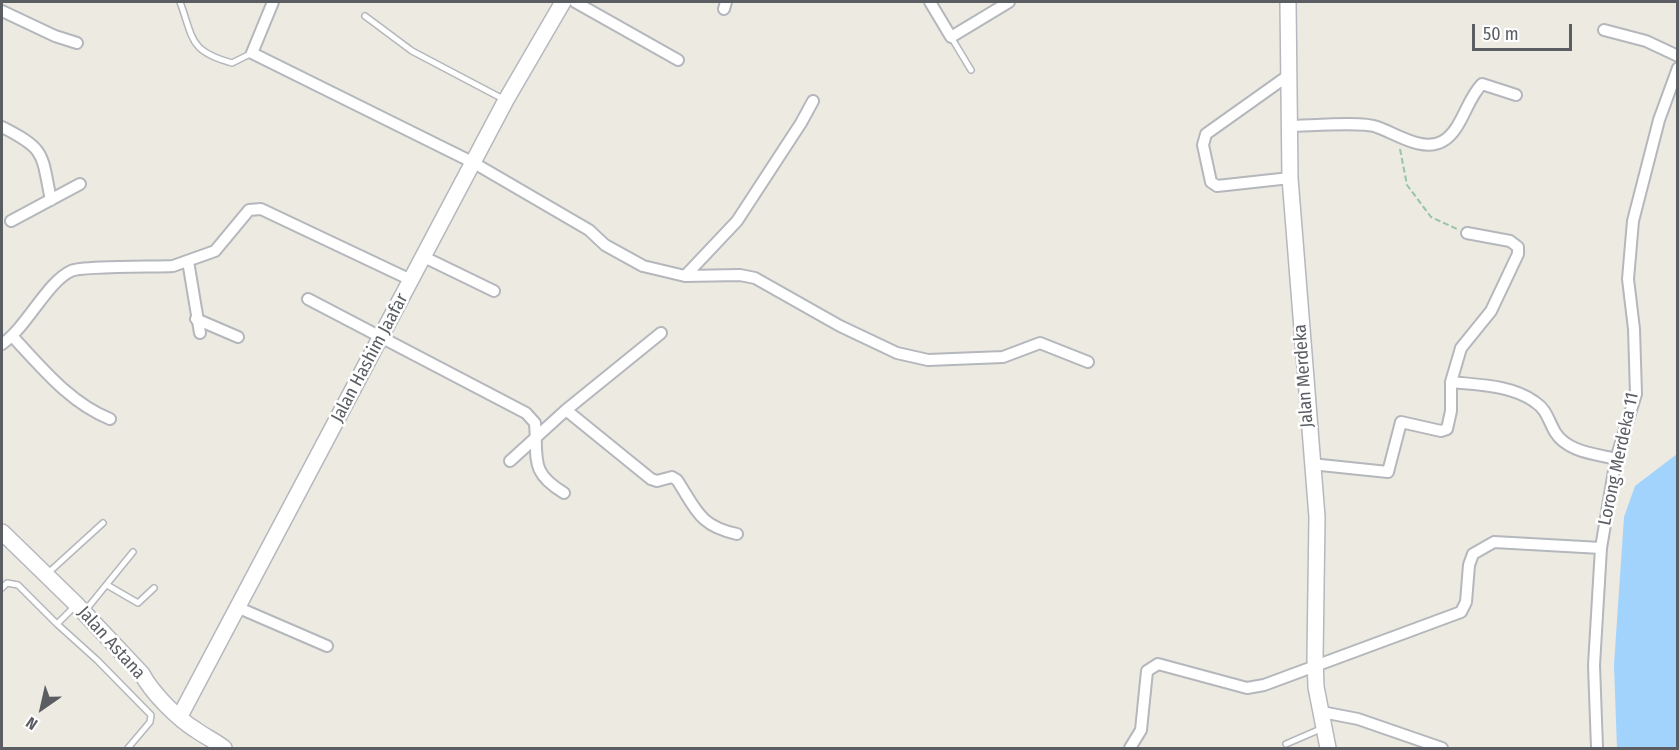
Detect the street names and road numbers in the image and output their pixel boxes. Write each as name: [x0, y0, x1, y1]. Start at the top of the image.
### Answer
street label: Jalan Hashim Jaafar: [327, 290, 413, 426]
street label: Jalan Merdeka: [1290, 324, 1318, 428]
street label: Lorong Merdeka 11: [1594, 391, 1644, 527]
street label: Jalan Astana: [73, 602, 149, 684]

